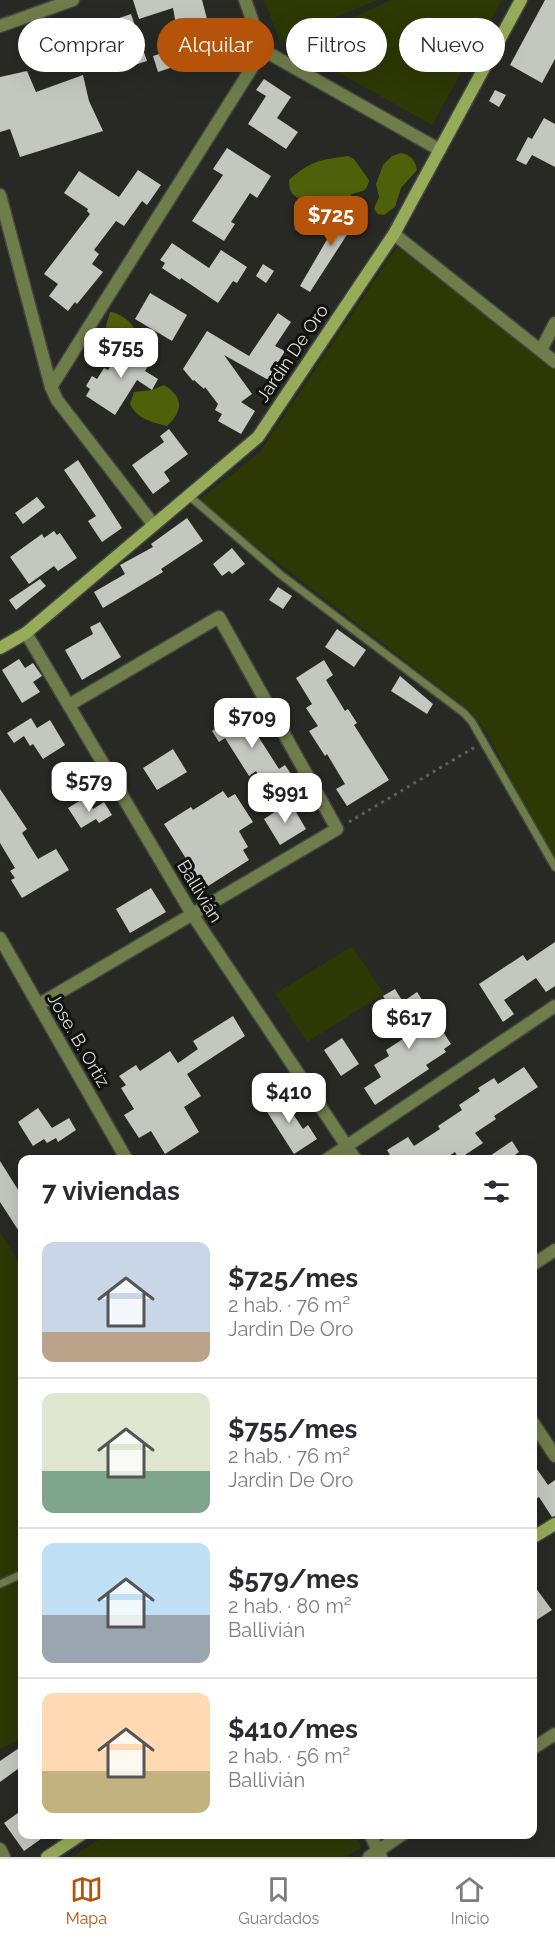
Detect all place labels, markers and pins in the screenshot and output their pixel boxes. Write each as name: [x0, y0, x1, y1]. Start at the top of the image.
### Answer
pin: $725: [295, 196, 367, 247]
pin: $755: [85, 328, 157, 379]
pin: $709: [216, 698, 288, 749]
pin: $579: [53, 762, 125, 813]
pin: $991: [249, 773, 321, 824]
pin: $617: [373, 999, 445, 1050]
pin: $410: [253, 1073, 325, 1124]

